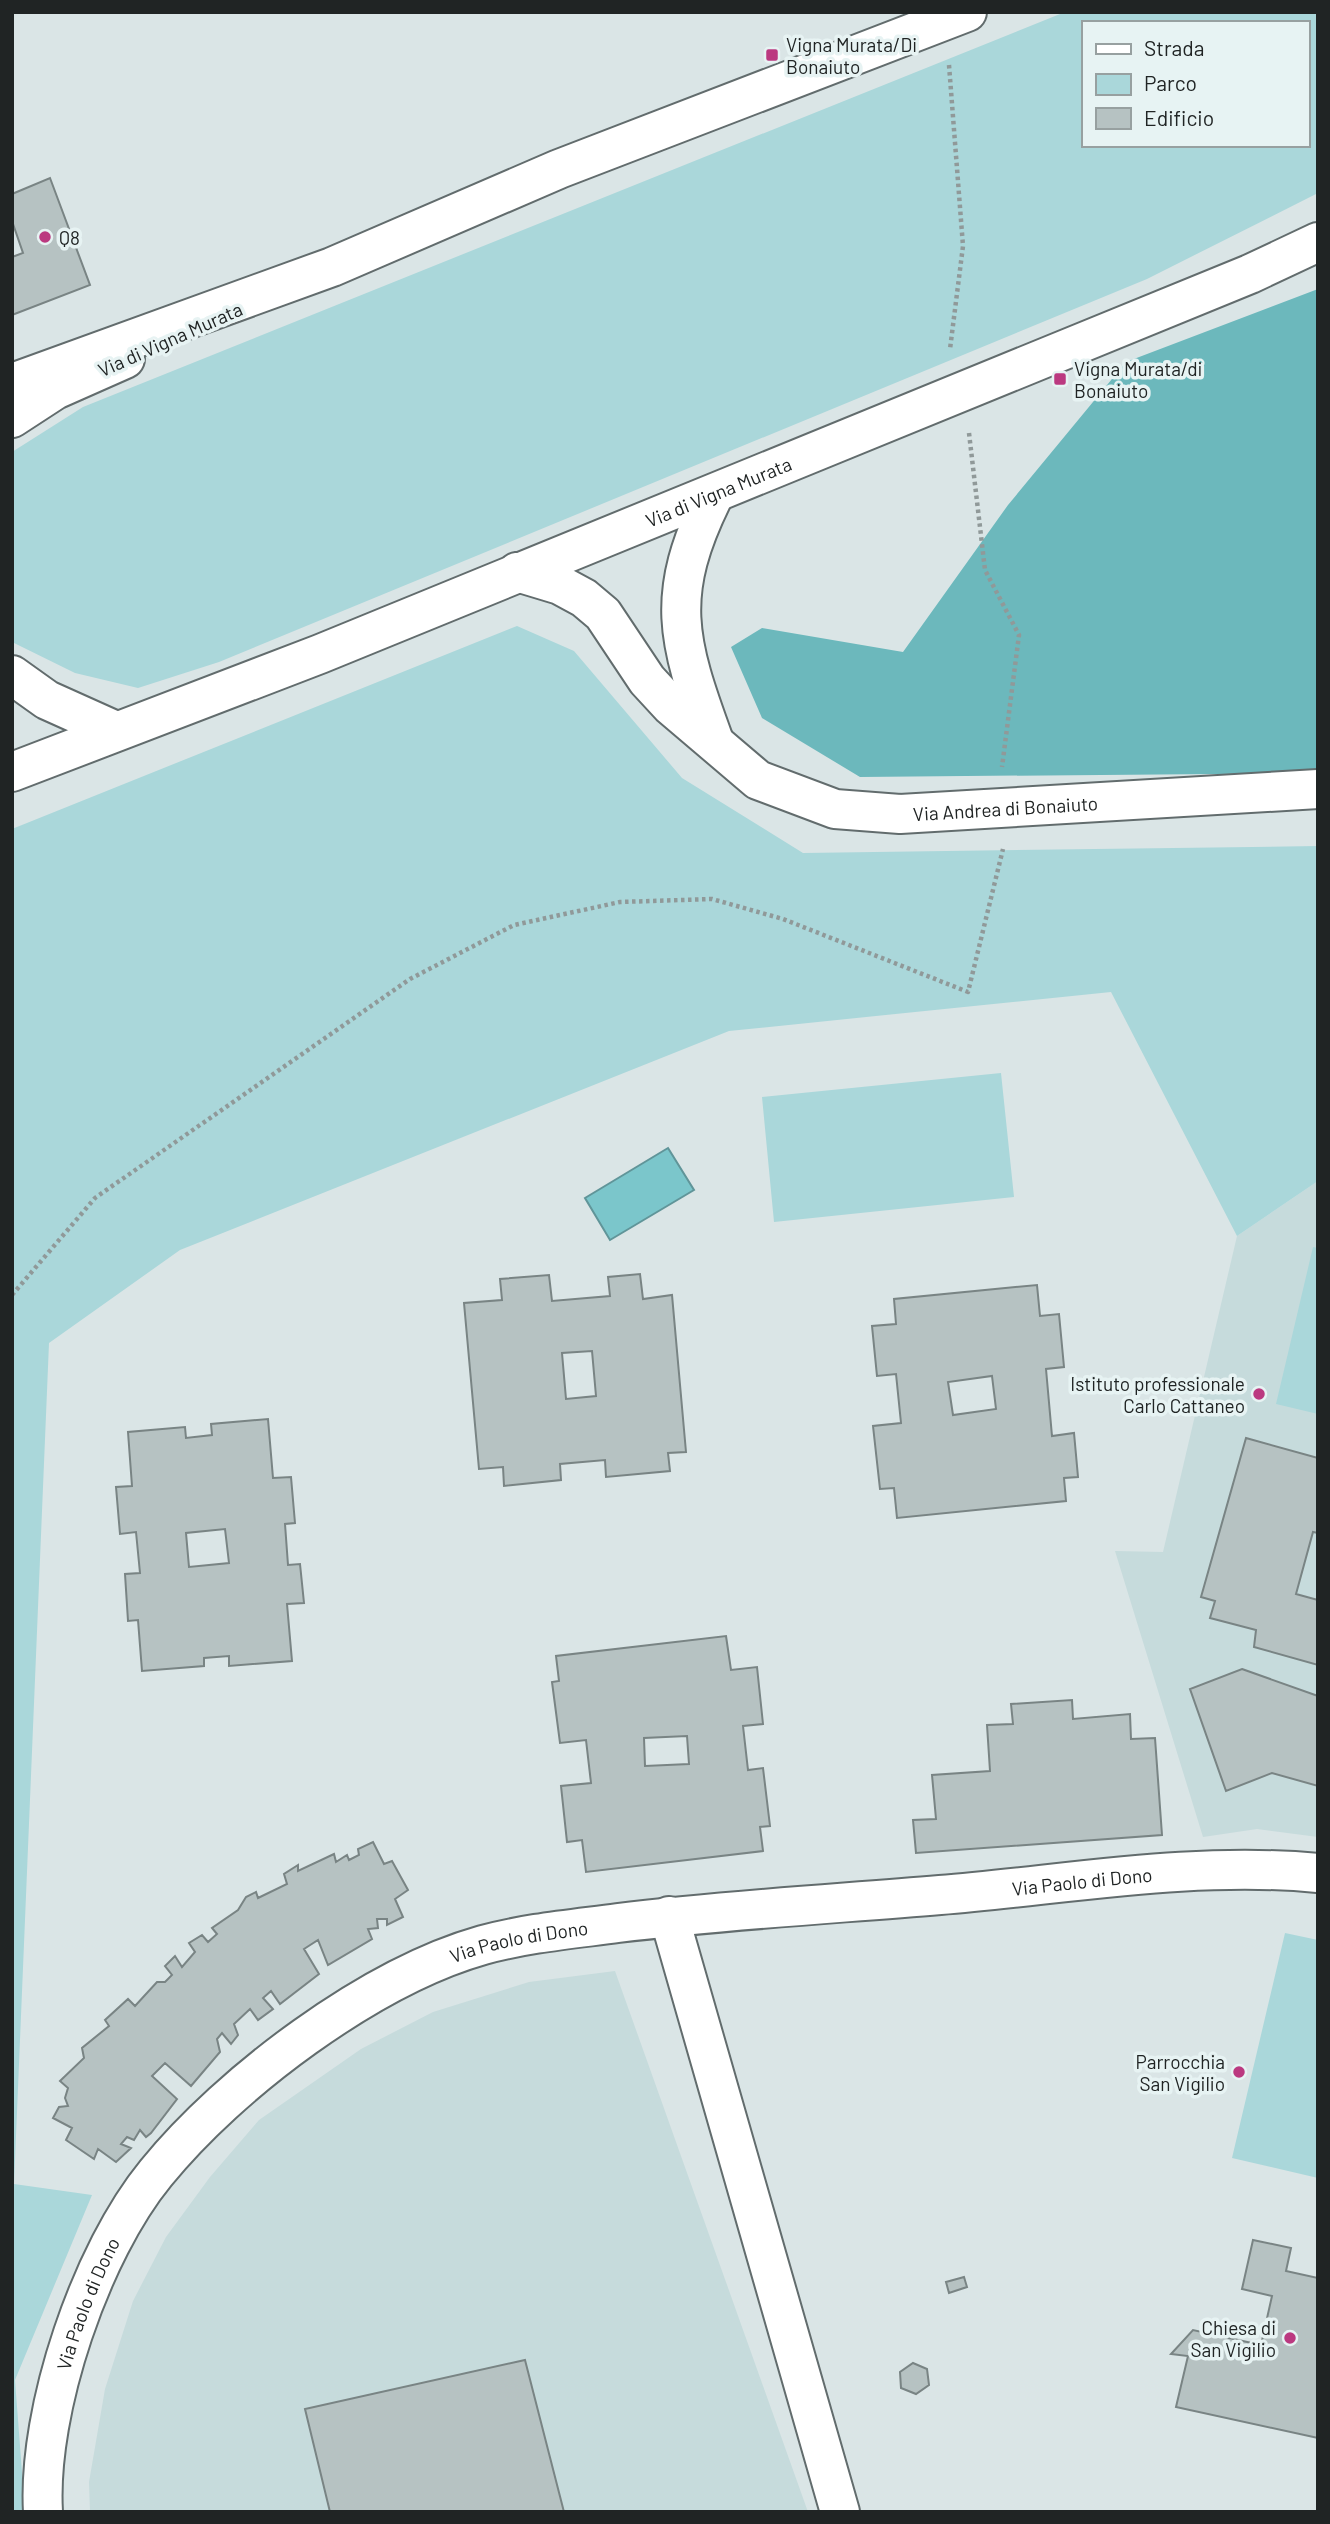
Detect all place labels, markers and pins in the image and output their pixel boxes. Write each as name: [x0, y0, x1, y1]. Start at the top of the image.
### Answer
place label: Vigna Murata/Di Bonaiuto: [786, 33, 917, 78]
marker: Vigna Murata/Di Bonaiuto: [764, 47, 780, 63]
place label: Q8: [59, 226, 80, 249]
marker: Q8: [37, 229, 53, 245]
place label: Vigna Murata/di Bonaiuto: [1074, 357, 1202, 402]
marker: Vigna Murata/di Bonaiuto: [1052, 371, 1068, 387]
place label: Istituto professionale Carlo Cattaneo: [1070, 1372, 1245, 1417]
marker: Istituto professionale Carlo Cattaneo: [1251, 1386, 1267, 1402]
place label: Parrocchia San Vigilio: [1136, 2050, 1225, 2095]
marker: Parrocchia San Vigilio: [1231, 2064, 1247, 2080]
place label: Chiesa di San Vigilio: [1191, 2316, 1276, 2361]
marker: Chiesa di San Vigilio: [1282, 2330, 1298, 2346]

